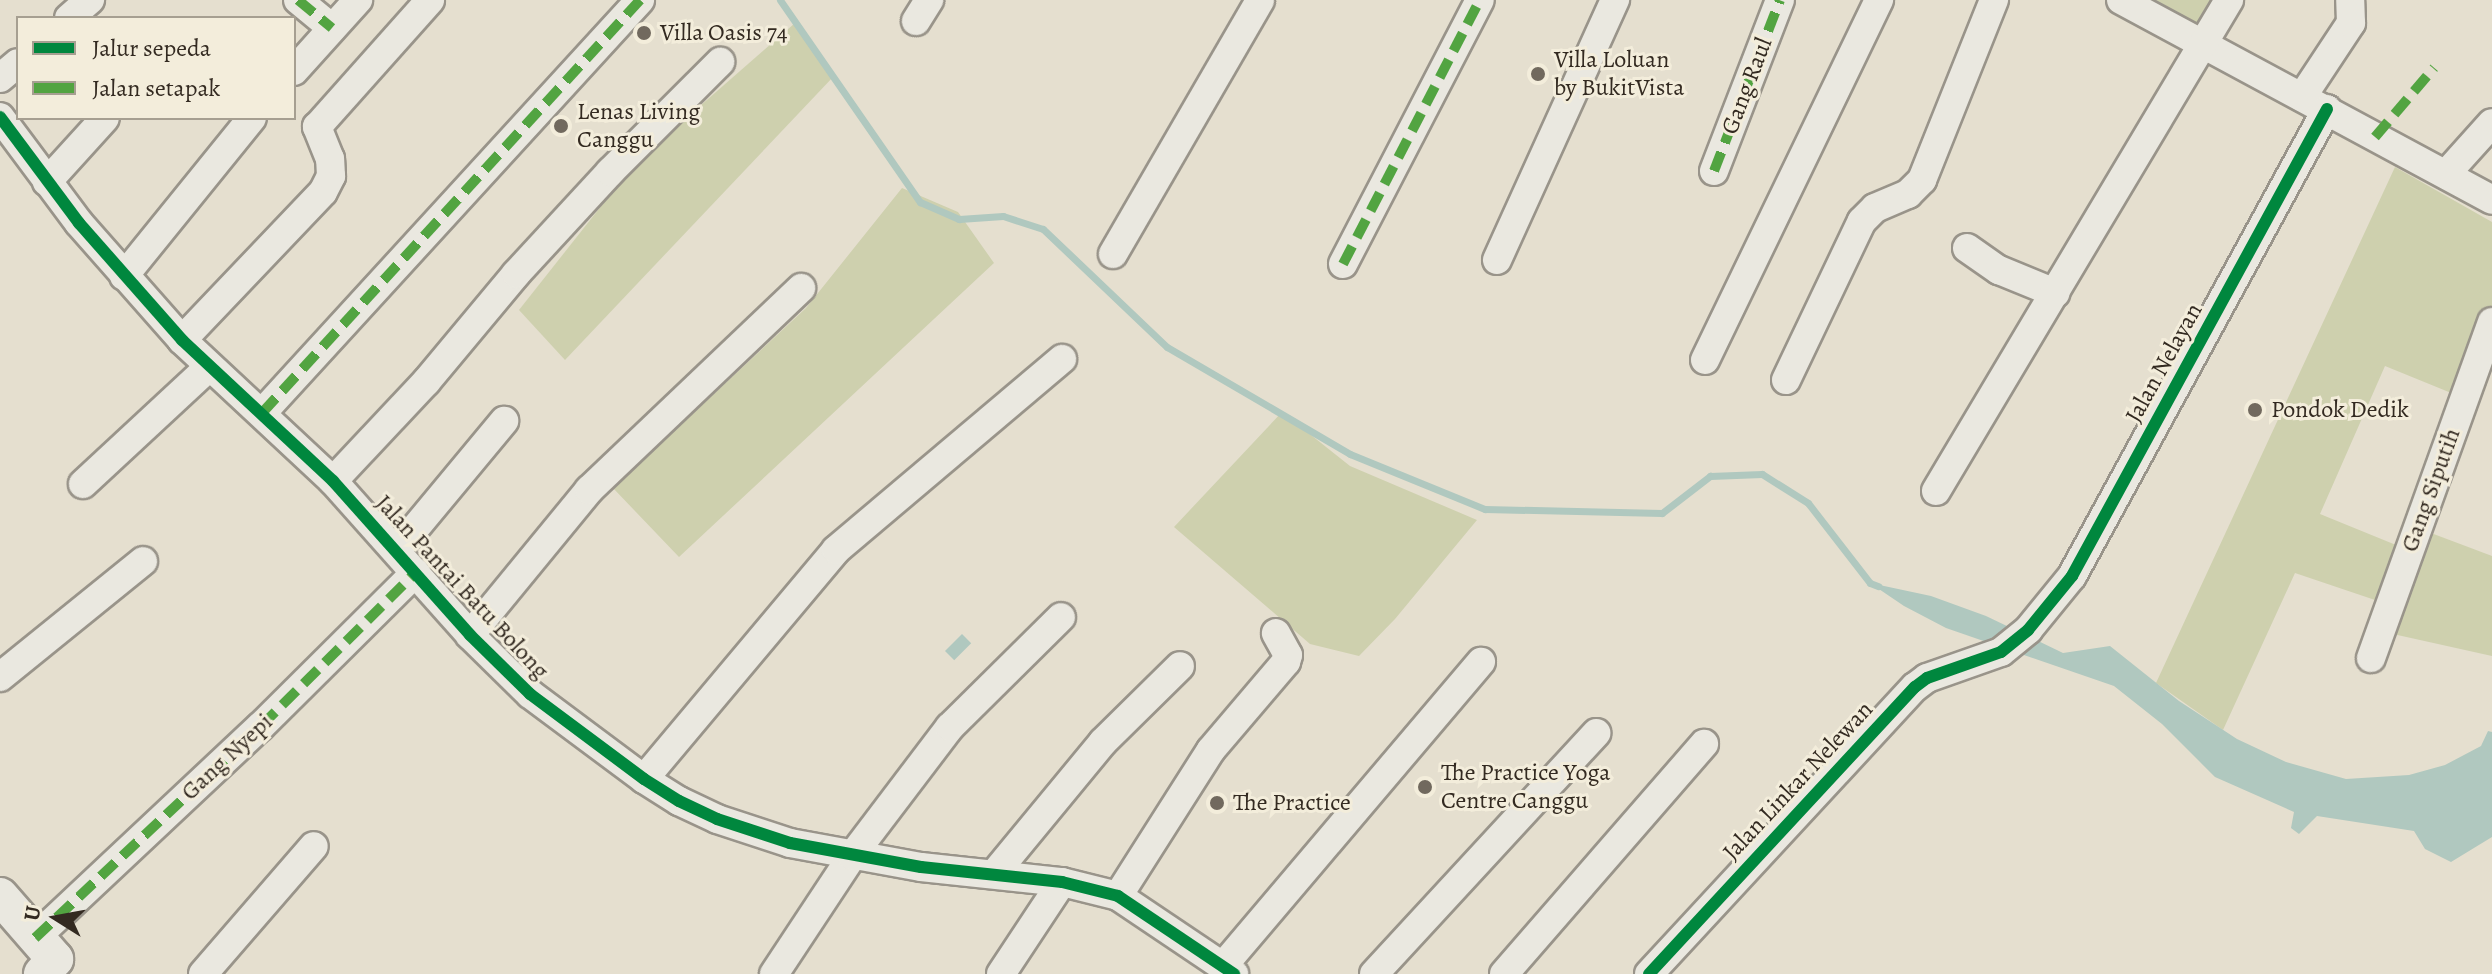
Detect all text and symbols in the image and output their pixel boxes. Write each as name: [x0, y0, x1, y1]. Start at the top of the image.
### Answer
legend: [16, 16, 296, 120]
place label: Villa Oasis 74: [660, 19, 788, 47]
marker: Villa Oasis 74: [635, 24, 653, 42]
text: Jalur sepeda: [92, 32, 211, 64]
street label: Gang Raul: [1715, 34, 1779, 138]
place label: Villa Loluan by BukitVista: [1554, 46, 1684, 102]
marker: Villa Loluan by BukitVista: [1529, 65, 1547, 83]
text: Jalan setapak: [92, 72, 221, 104]
place label: Lenas Living Canggu: [577, 98, 700, 154]
marker: Lenas Living Canggu: [552, 117, 570, 135]
street label: Jalan Nelayan: [2119, 298, 2209, 428]
place label: Pondok Dedik: [2271, 396, 2409, 424]
marker: Pondok Dedik: [2246, 401, 2264, 419]
street label: Gang Siputih: [2395, 424, 2467, 556]
street label: Jalan Pantai Batu Bolong: [369, 489, 555, 685]
street label: Jalan Linkar Nelewan: [1717, 696, 1879, 866]
street label: Gang Nyepi: [176, 708, 278, 806]
place label: The Practice Yoga Centre Canggu: [1441, 759, 1610, 815]
marker: The Practice Yoga Centre Canggu: [1416, 778, 1434, 796]
place label: The Practice: [1233, 789, 1351, 817]
marker: The Practice: [1208, 794, 1226, 812]
north arrow: [16, 878, 96, 958]
text: U: [16, 903, 49, 923]

